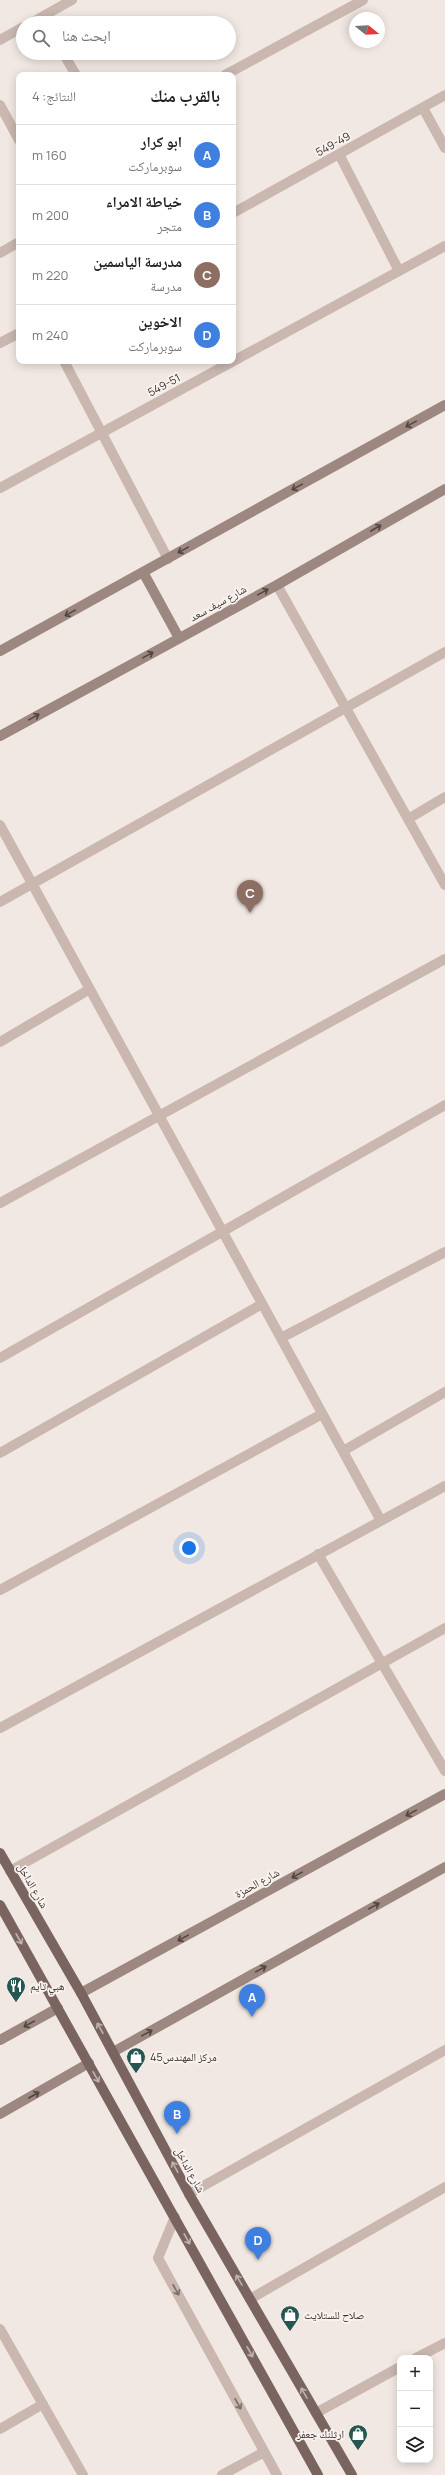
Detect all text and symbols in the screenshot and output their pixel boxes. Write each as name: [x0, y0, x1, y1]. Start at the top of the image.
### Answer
north arrow: [349, 12, 385, 48]
search box: [16, 16, 236, 60]
text: ابحث هنا: [62, 25, 111, 46]
icon: search: [30, 27, 52, 49]
text: بالقرب منك: [150, 84, 220, 107]
text: النتائج: 4: [32, 87, 76, 105]
street label: 549-49: [313, 128, 353, 159]
text: ابو كرار: [141, 131, 182, 152]
text: 160 m: [32, 146, 67, 164]
text: A: [203, 146, 211, 164]
text: سوبرماركت: [128, 157, 182, 175]
text: خياطة الامراء: [106, 191, 182, 212]
text: 200 m: [32, 206, 69, 224]
text: B: [203, 206, 211, 224]
text: متجر: [157, 217, 182, 235]
text: مدرسة الياسمين: [93, 251, 182, 272]
text: 220 m: [32, 266, 68, 284]
text: C: [202, 266, 212, 284]
text: مدرسة: [150, 277, 182, 295]
text: الاخوين: [138, 311, 182, 332]
text: 240 m: [32, 326, 68, 344]
text: D: [202, 326, 212, 344]
text: سوبرماركت: [128, 337, 182, 355]
street label: 549-51: [145, 370, 183, 399]
one-way arrow: [405, 420, 417, 428]
one-way arrow: [291, 483, 303, 491]
one-way arrow: [369, 524, 381, 532]
one-way arrow: [178, 546, 190, 554]
street label: شارع سيف سعد: [187, 581, 249, 624]
one-way arrow: [256, 588, 268, 596]
one-way arrow: [64, 609, 76, 617]
one-way arrow: [142, 650, 154, 658]
one-way arrow: [28, 713, 40, 720]
pin: C: [237, 880, 263, 913]
your location: [179, 1538, 199, 1558]
one-way arrow: [405, 1809, 417, 1817]
street label: شارع الداخل: [15, 1861, 52, 1911]
street label: شارع الحمزة: [232, 1864, 282, 1901]
one-way arrow: [291, 1872, 303, 1880]
one-way arrow: [368, 1902, 380, 1910]
one-way arrow: [16, 1933, 24, 1945]
one-way arrow: [177, 1934, 189, 1942]
one-way arrow: [254, 1965, 266, 1973]
restaurant icon: هبي تايم: [5, 1975, 27, 2003]
place label: هبي تايم: [30, 1978, 65, 1995]
pin: A: [239, 1984, 265, 2017]
one-way arrow: [23, 2020, 35, 2028]
one-way arrow: [96, 2022, 103, 2034]
one-way arrow: [141, 2028, 153, 2036]
shop icon: مركز المهندس45: [125, 2046, 147, 2074]
place label: مركز المهندس45: [150, 2049, 217, 2064]
one-way arrow: [93, 2070, 101, 2082]
one-way arrow: [28, 2090, 40, 2098]
pin: B: [164, 2101, 190, 2134]
street label: شارع الداخل: [172, 2145, 209, 2195]
one-way arrow: [171, 2161, 178, 2173]
pin: D: [245, 2227, 271, 2260]
one-way arrow: [184, 2233, 192, 2245]
one-way arrow: [235, 2274, 243, 2286]
one-way arrow: [172, 2284, 180, 2296]
shop icon: صلاح للستلايت: [279, 2304, 301, 2332]
place label: صلاح للستلايت: [304, 2307, 364, 2322]
one-way arrow: [247, 2346, 255, 2358]
map controls: [397, 2355, 433, 2463]
button: +: [397, 2355, 433, 2391]
one-way arrow: [300, 2387, 308, 2399]
button: −: [397, 2391, 433, 2427]
one-way arrow: [235, 2398, 243, 2410]
shop icon: ارثلنك جعفر: [347, 2423, 369, 2451]
place label: ارثلنك جعفر: [296, 2426, 344, 2441]
button: layers: [397, 2427, 433, 2463]

